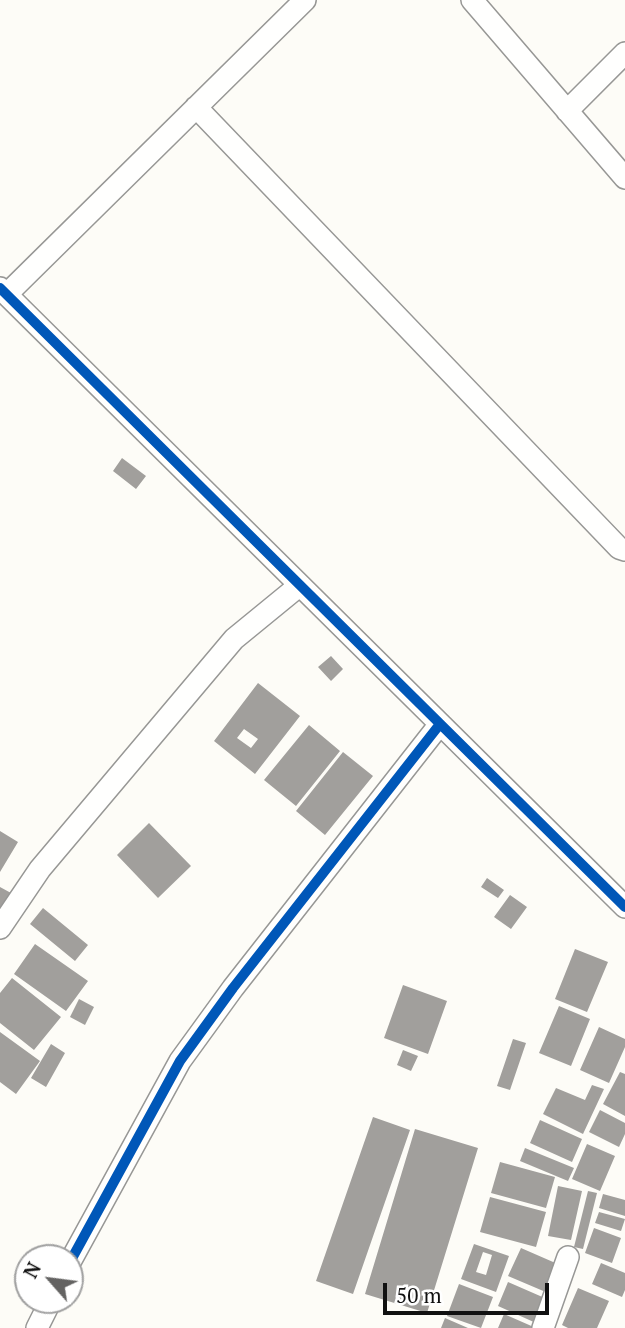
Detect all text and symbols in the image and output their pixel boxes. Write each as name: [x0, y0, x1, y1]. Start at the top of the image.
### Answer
north arrow: [14, 1244, 84, 1314]
text: N: [17, 1258, 46, 1282]
scale bar: [387, 1268, 553, 1312]
text: 50 m: [396, 1281, 442, 1309]

